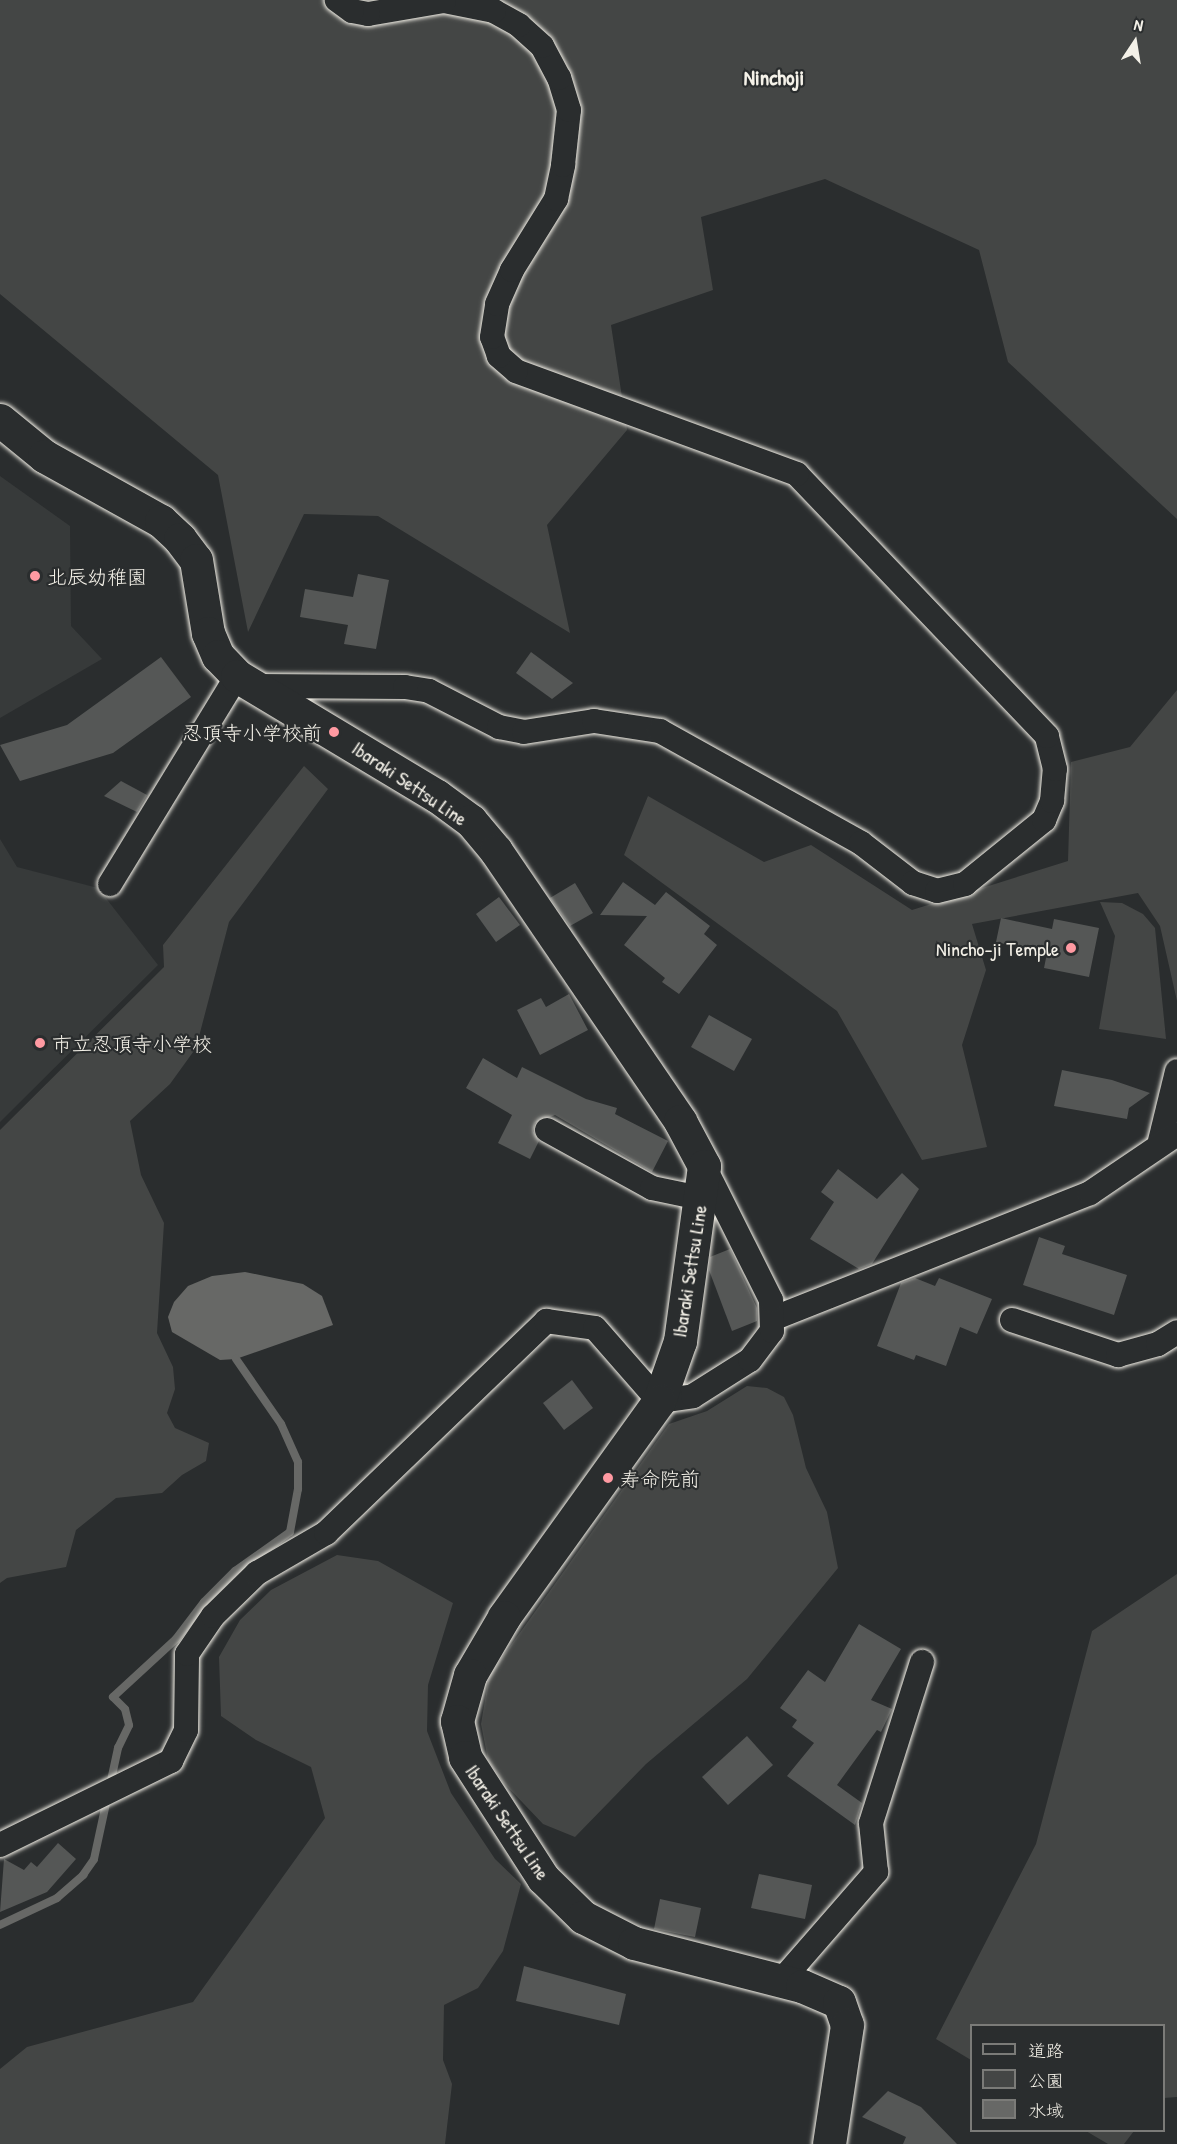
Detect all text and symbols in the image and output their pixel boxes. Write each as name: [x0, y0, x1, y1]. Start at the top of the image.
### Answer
north arrow: [1105, 12, 1165, 72]
text: N: [1132, 13, 1145, 36]
district label: Ninchoji: [744, 65, 804, 91]
place label: 北辰幼稚園: [47, 564, 147, 588]
marker: 北辰幼稚園: [28, 569, 42, 583]
place label: 忍頂寺小学校前: [182, 720, 322, 744]
marker: 忍頂寺小学校前: [327, 725, 341, 739]
street label: Ibaraki Settsu Line: [348, 736, 472, 830]
place label: Nincho-ji Temple: [936, 936, 1059, 960]
marker: Nincho-ji Temple: [1064, 941, 1078, 955]
place label: 市立忍頂寺小学校: [52, 1031, 212, 1055]
marker: 市立忍頂寺小学校: [33, 1036, 47, 1050]
street label: Ibaraki Settsu Line: [667, 1203, 711, 1339]
place label: 寿命院前: [620, 1466, 700, 1490]
marker: 寿命院前: [601, 1471, 615, 1485]
street label: Ibaraki Settsu Line: [461, 1760, 555, 1884]
legend: [970, 2024, 1165, 2132]
text: 道路: [1028, 2038, 1064, 2063]
text: 公園: [1028, 2068, 1064, 2093]
text: 水域: [1028, 2098, 1064, 2123]

